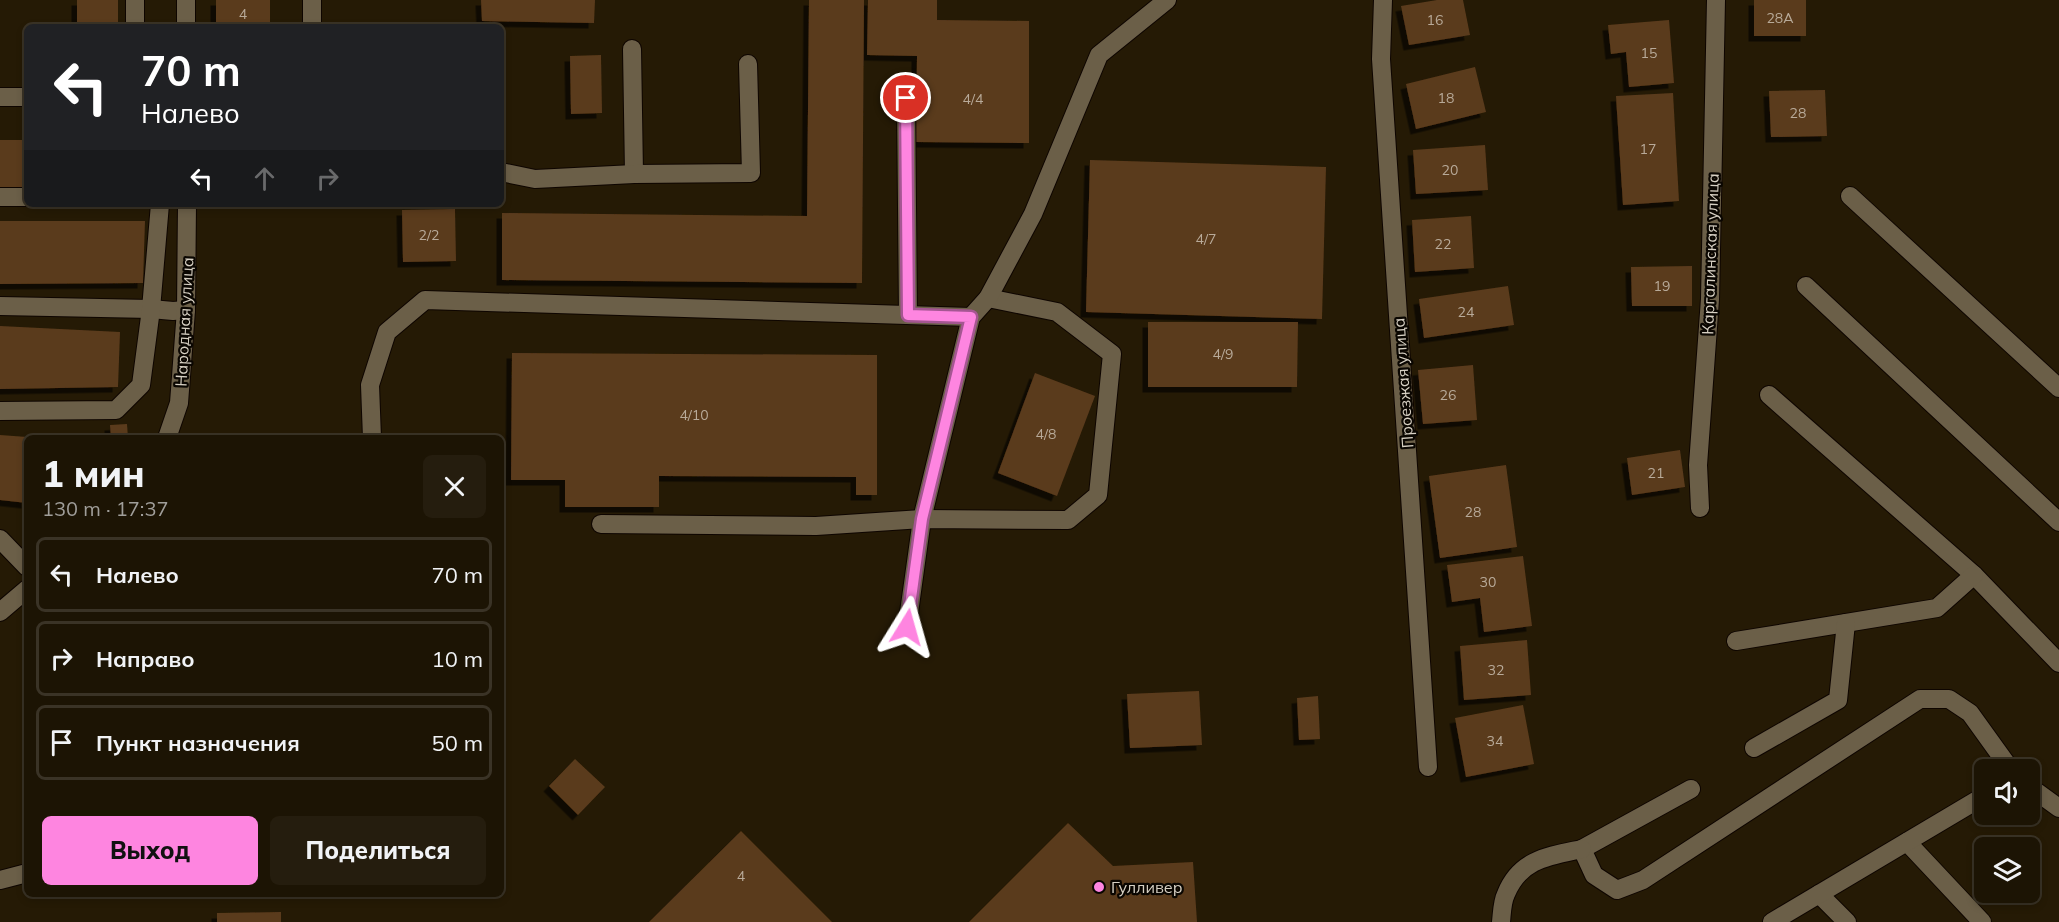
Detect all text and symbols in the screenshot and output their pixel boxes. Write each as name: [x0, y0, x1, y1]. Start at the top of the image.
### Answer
house number: 4: [239, 5, 248, 23]
house number: 28А: [1766, 9, 1794, 27]
house number: 16: [1427, 11, 1443, 29]
text: 70 m: [141, 44, 241, 97]
house number: 15: [1641, 44, 1657, 62]
icon: left: [42, 48, 120, 126]
pin: [880, 72, 931, 123]
icon: arrive: [889, 81, 922, 114]
house number: 18: [1438, 89, 1454, 107]
house number: 4/4: [963, 90, 984, 108]
text: Налево: [141, 96, 240, 130]
house number: 28: [1790, 104, 1806, 122]
house number: 17: [1640, 140, 1656, 158]
house number: 20: [1442, 161, 1458, 179]
icon: left: [185, 162, 218, 195]
icon: ahead: [248, 162, 281, 195]
icon: right: [311, 162, 344, 195]
street label: Каргалинская улица: [1697, 173, 1723, 335]
house number: 2/2: [419, 226, 439, 244]
house number: 4/7: [1196, 230, 1216, 248]
house number: 22: [1435, 235, 1451, 253]
street label: Народная улица: [171, 257, 197, 387]
house number: 19: [1654, 277, 1670, 295]
house number: 24: [1458, 303, 1475, 321]
street label: Проезжая улица: [1388, 317, 1418, 449]
house number: 4/9: [1213, 345, 1233, 363]
house number: 26: [1440, 386, 1456, 404]
house number: 4/10: [679, 406, 709, 424]
house number: 4/8: [1036, 425, 1056, 443]
text: 1 мин: [42, 451, 145, 496]
button: close: [423, 455, 486, 518]
house number: 21: [1648, 464, 1664, 482]
text: 130 m · 17:37: [42, 496, 168, 521]
house number: 28: [1465, 503, 1481, 521]
icon: left: [45, 558, 78, 591]
text: Налево: [96, 561, 179, 589]
text: 70 m: [432, 561, 483, 589]
house number: 30: [1480, 573, 1496, 591]
position arrow: [875, 595, 939, 659]
icon: right: [45, 642, 78, 675]
text: Направо: [96, 645, 194, 673]
text: 10 m: [432, 645, 483, 673]
house number: 32: [1488, 661, 1504, 679]
icon: arrive: [45, 726, 78, 759]
text: Пункт назначения: [96, 729, 300, 757]
text: 50 m: [432, 729, 483, 757]
house number: 34: [1487, 732, 1504, 750]
map controls: [1974, 759, 2040, 903]
button: sound: [1974, 759, 2040, 825]
button: Выход: [42, 816, 258, 885]
button: Поделиться: [270, 816, 486, 885]
button: layers: [1974, 837, 2040, 903]
house number: 4: [737, 867, 746, 885]
place label: Гулливер: [1111, 877, 1183, 897]
marker: Гулливер: [1092, 880, 1106, 894]

